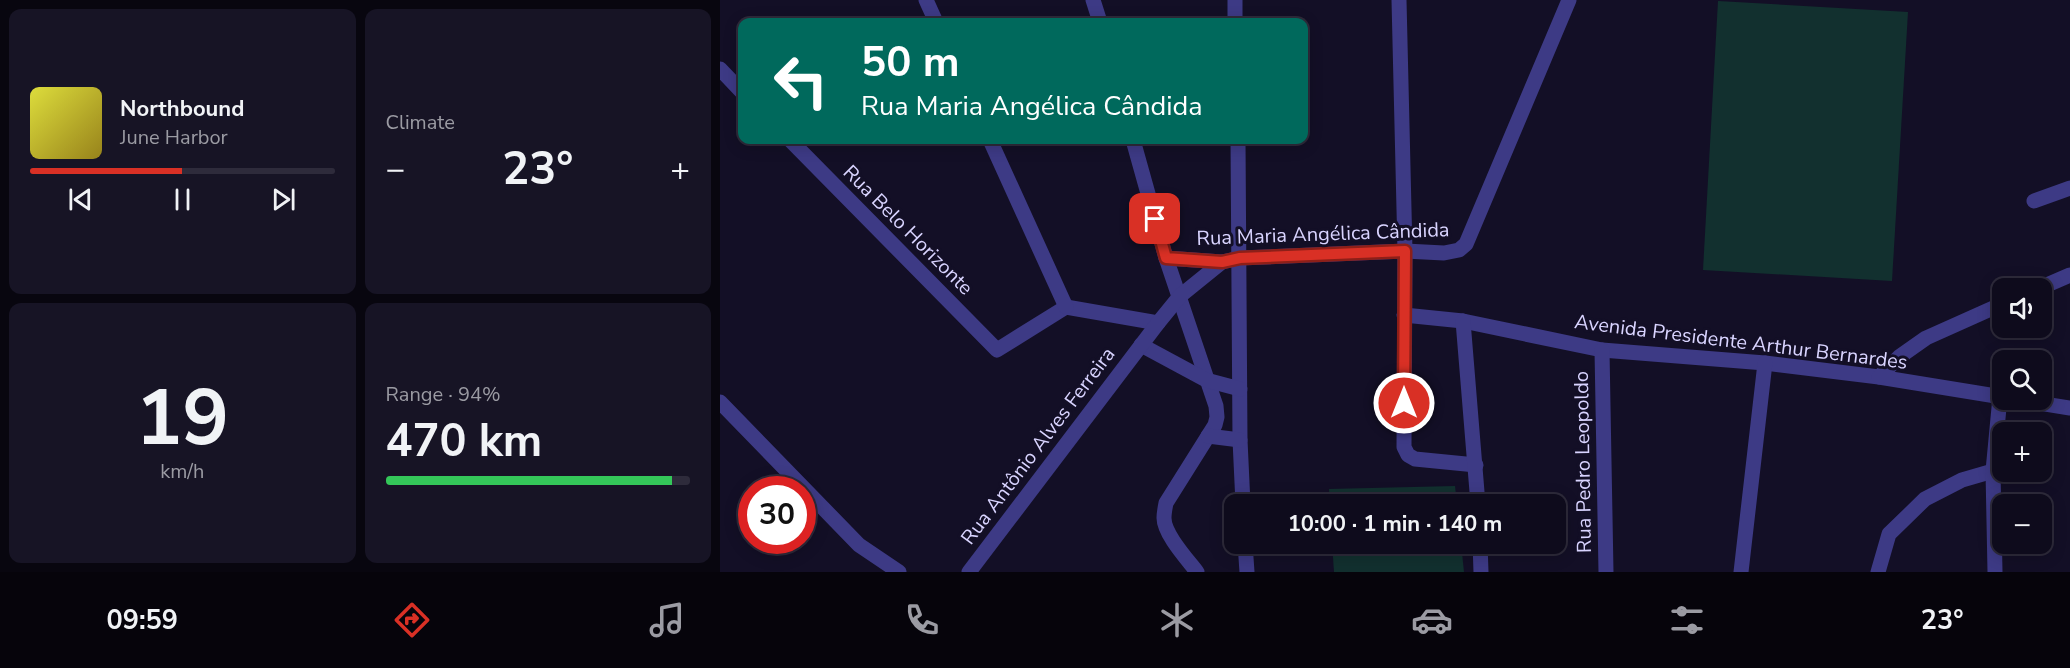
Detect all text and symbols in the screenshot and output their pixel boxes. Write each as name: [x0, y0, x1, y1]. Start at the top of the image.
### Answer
text: 50 m: [861, 34, 960, 91]
icon: left: [762, 42, 840, 120]
text: Rua Maria Angélica Cândida: [861, 88, 1203, 125]
text: Northbound: [120, 94, 244, 124]
text: Climate: [386, 109, 455, 136]
text: June Harbor: [120, 124, 228, 151]
text: 23°: [502, 139, 573, 200]
text: −: [386, 147, 405, 192]
text: +: [670, 147, 690, 192]
street label: Rua Belo Horizonte: [837, 159, 979, 301]
icon: previous: [64, 183, 97, 216]
icon: pause: [166, 183, 199, 216]
icon: next: [267, 183, 300, 216]
pin: [1129, 193, 1180, 244]
icon: arrive: [1138, 202, 1171, 235]
street label: Rua Maria Angélica Cândida: [1196, 216, 1450, 252]
map controls: [1992, 278, 2052, 554]
button: sound: [1992, 278, 2052, 338]
street label: Avenida Presidente Arthur Bernardes: [1573, 308, 1909, 376]
street label: Rua Antônio Alves Ferreira: [955, 342, 1121, 550]
button: search: [1992, 350, 2052, 410]
text: 19: [135, 365, 229, 472]
position arrow: [1372, 371, 1436, 435]
street label: Rua Pedro Leopoldo: [1568, 371, 1598, 553]
text: Range · 94%: [386, 381, 501, 408]
text: 470 km: [386, 411, 542, 472]
button: +: [1992, 422, 2052, 482]
text: km/h: [160, 458, 204, 485]
speed limit sign: 30: [738, 476, 816, 554]
button: −: [1992, 494, 2052, 554]
text: 10:00 · 1 min · 140 m: [1288, 509, 1502, 539]
icon: directions: [391, 599, 433, 641]
icon: music: [646, 599, 688, 641]
icon: phone: [901, 599, 943, 641]
icon: climate: [1156, 599, 1198, 641]
icon: car: [1411, 599, 1453, 641]
icon: filters: [1666, 599, 1708, 641]
text: 09:59: [106, 602, 178, 639]
text: 23°: [1921, 602, 1963, 639]

